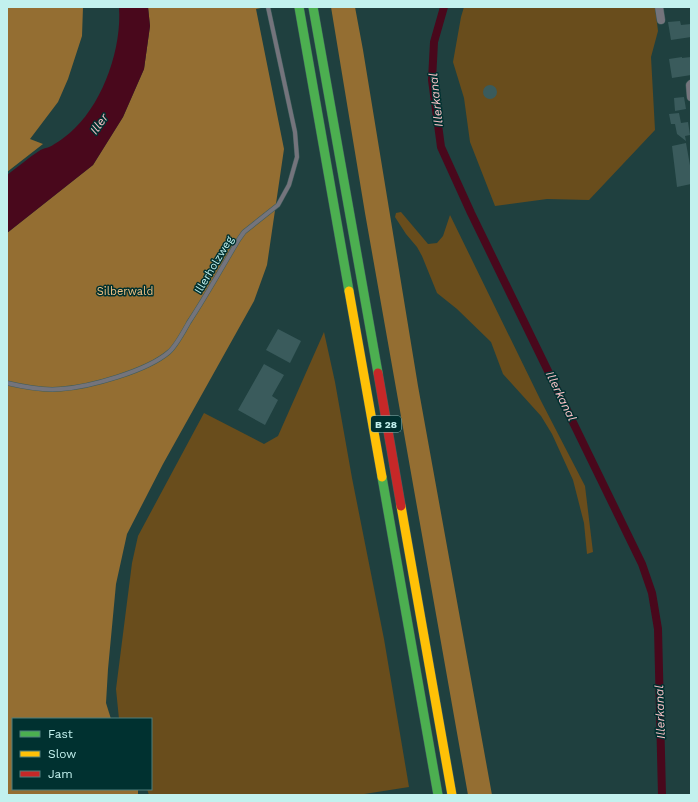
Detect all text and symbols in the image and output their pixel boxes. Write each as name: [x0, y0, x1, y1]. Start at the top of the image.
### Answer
water label: Illerkanal: [426, 72, 446, 128]
water label: Iller: [87, 110, 112, 137]
street label: Illerholzweg: [192, 234, 236, 296]
park label: Silberwald: [97, 285, 153, 298]
water label: Illerkanal: [543, 369, 579, 424]
road number: B 28: [371, 416, 401, 432]
water label: Illerkanal: [652, 684, 668, 739]
legend: [12, 718, 152, 790]
text: Fast: [48, 727, 73, 741]
text: Slow: [48, 747, 76, 761]
text: Jam: [48, 767, 73, 781]

